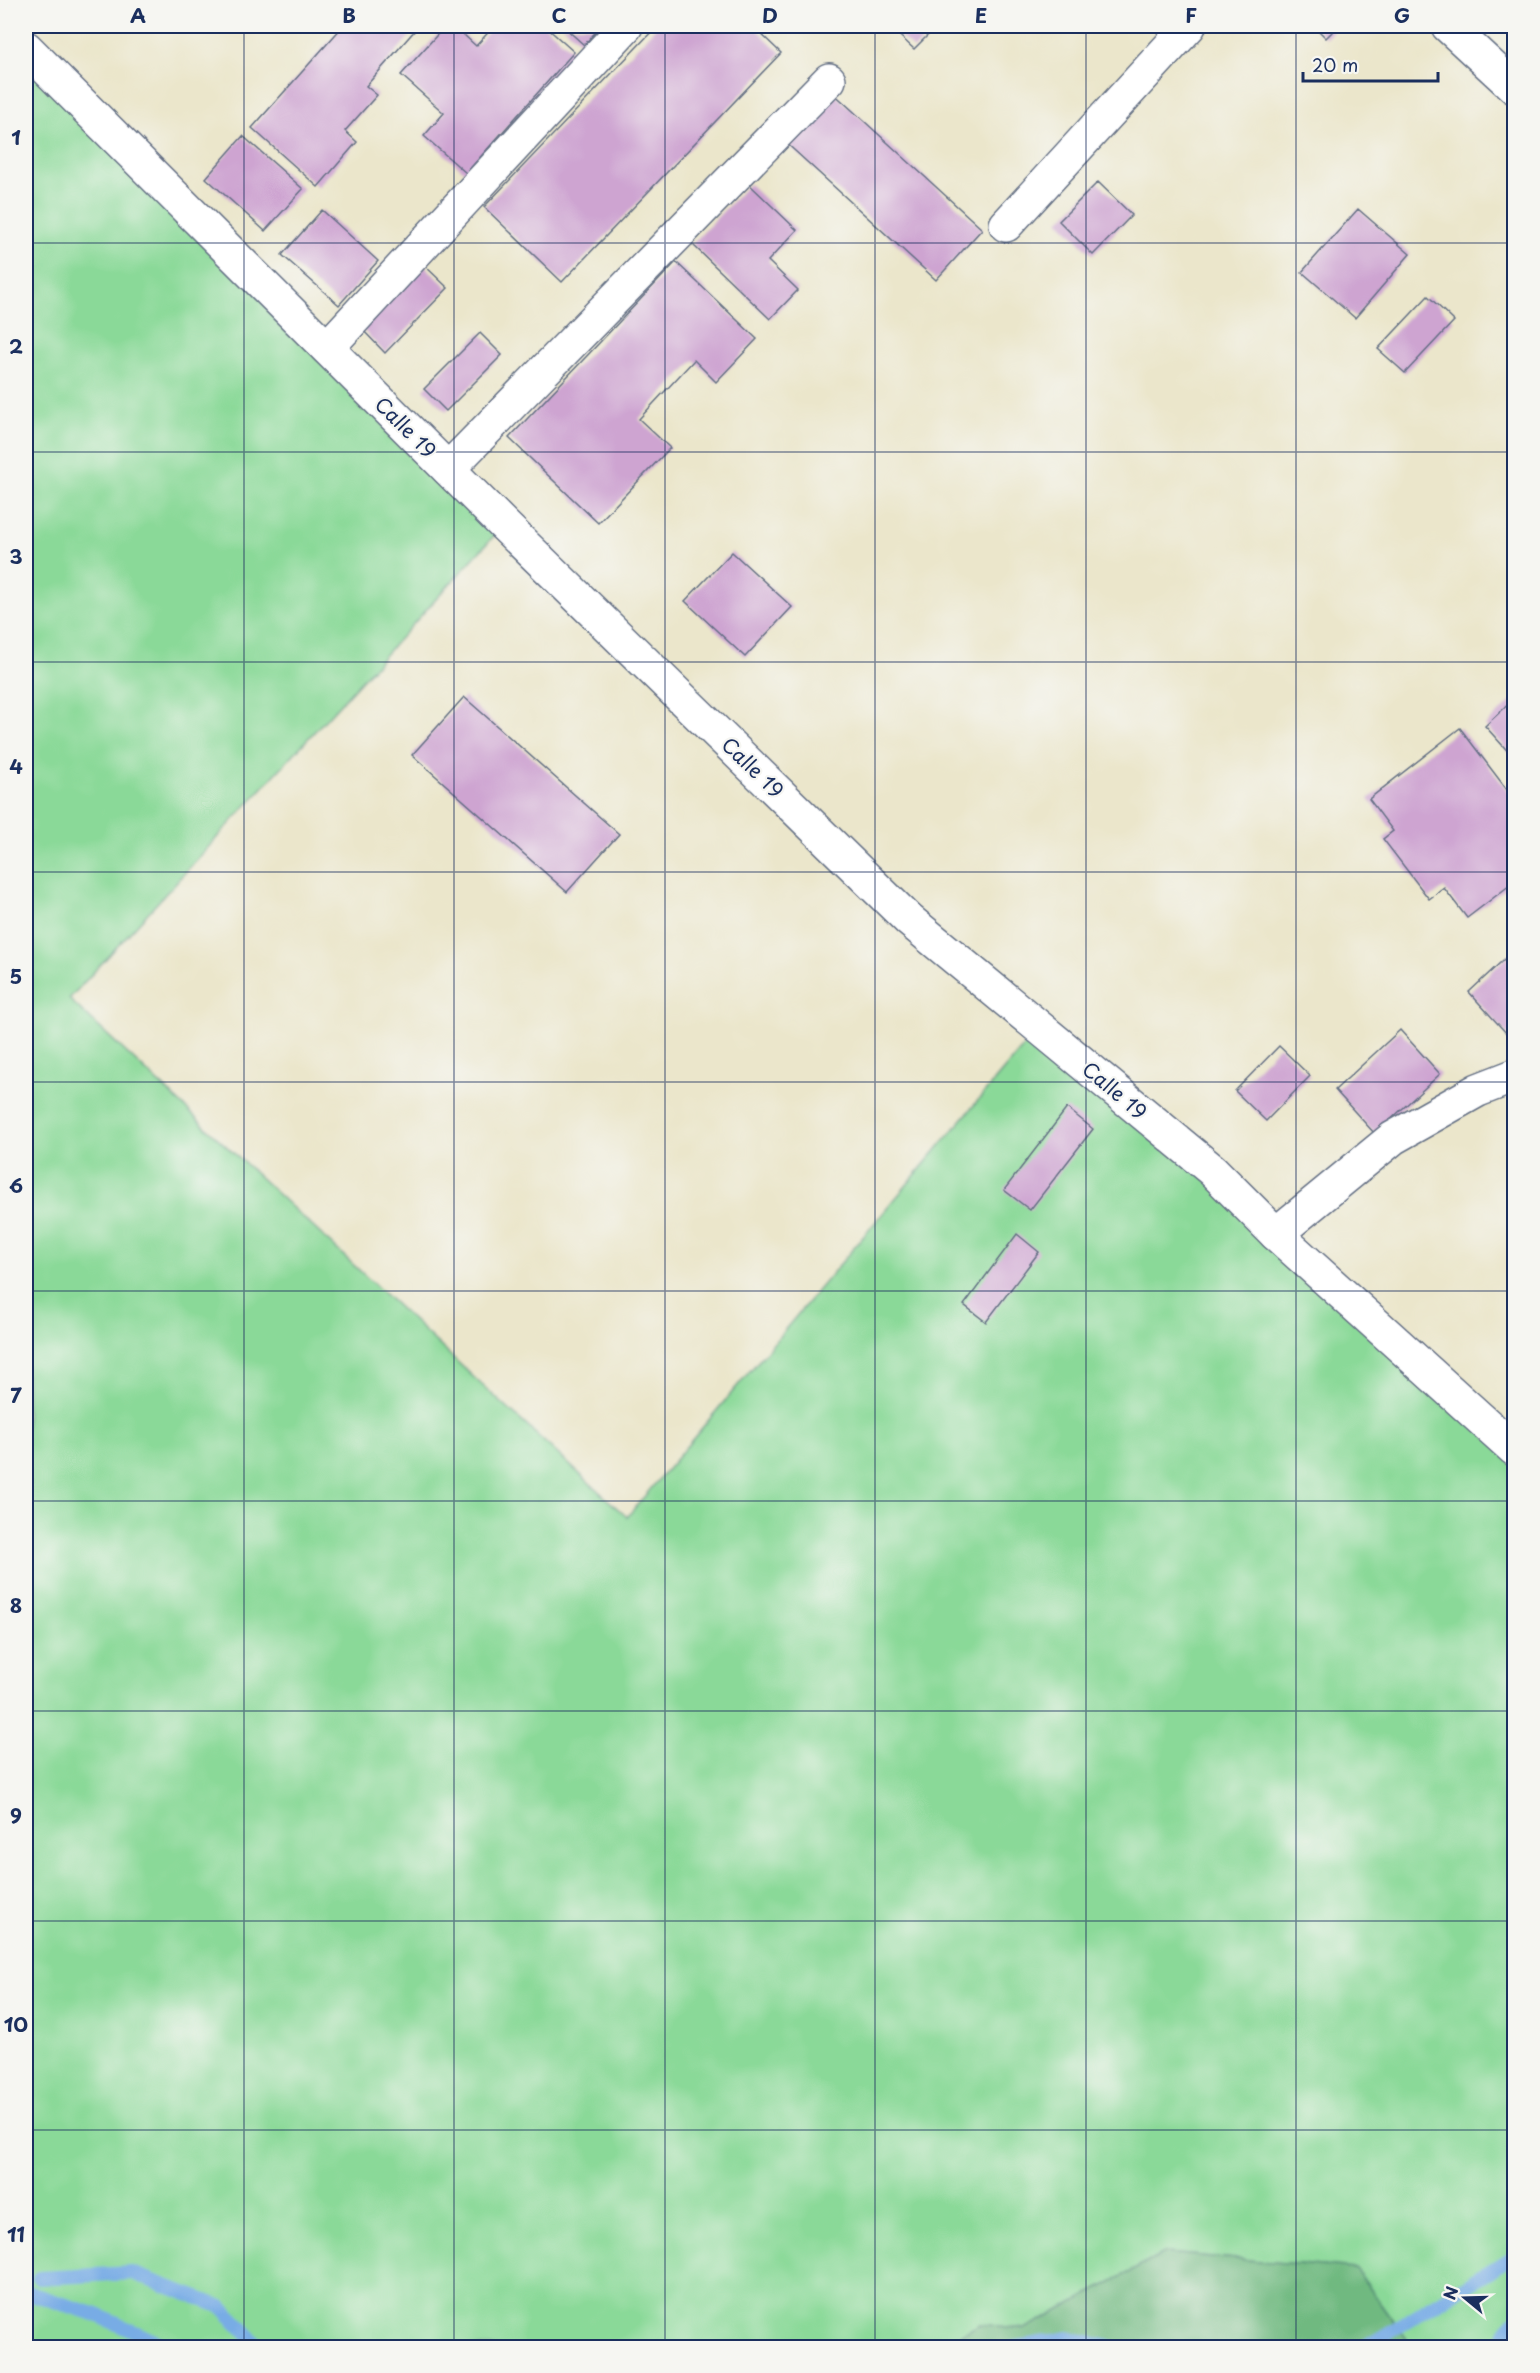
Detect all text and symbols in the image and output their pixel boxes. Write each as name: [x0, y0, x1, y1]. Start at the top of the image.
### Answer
text: A: [130, 0, 146, 30]
text: B: [342, 0, 356, 30]
text: C: [551, 0, 567, 30]
text: D: [762, 0, 778, 30]
text: E: [975, 0, 987, 30]
text: F: [1185, 0, 1197, 30]
text: G: [1394, 0, 1410, 30]
scale bar: [1303, 45, 1438, 83]
text: 20 m: [1312, 51, 1358, 78]
text: 1: [11, 122, 21, 152]
text: 2: [9, 331, 23, 361]
street label: Calle 19: [368, 389, 444, 465]
text: 3: [9, 541, 23, 571]
street label: Calle 19: [715, 730, 791, 804]
text: 4: [9, 751, 23, 781]
text: 5: [10, 961, 22, 991]
street label: Calle 19: [1076, 1054, 1154, 1126]
text: 6: [9, 1170, 23, 1200]
text: 7: [10, 1380, 22, 1410]
text: 8: [10, 1590, 22, 1620]
text: 9: [10, 1800, 22, 1830]
text: 10: [4, 2009, 28, 2039]
text: 11: [7, 2219, 25, 2249]
north arrow: [1435, 2268, 1495, 2328]
text: N: [1436, 2283, 1463, 2303]

